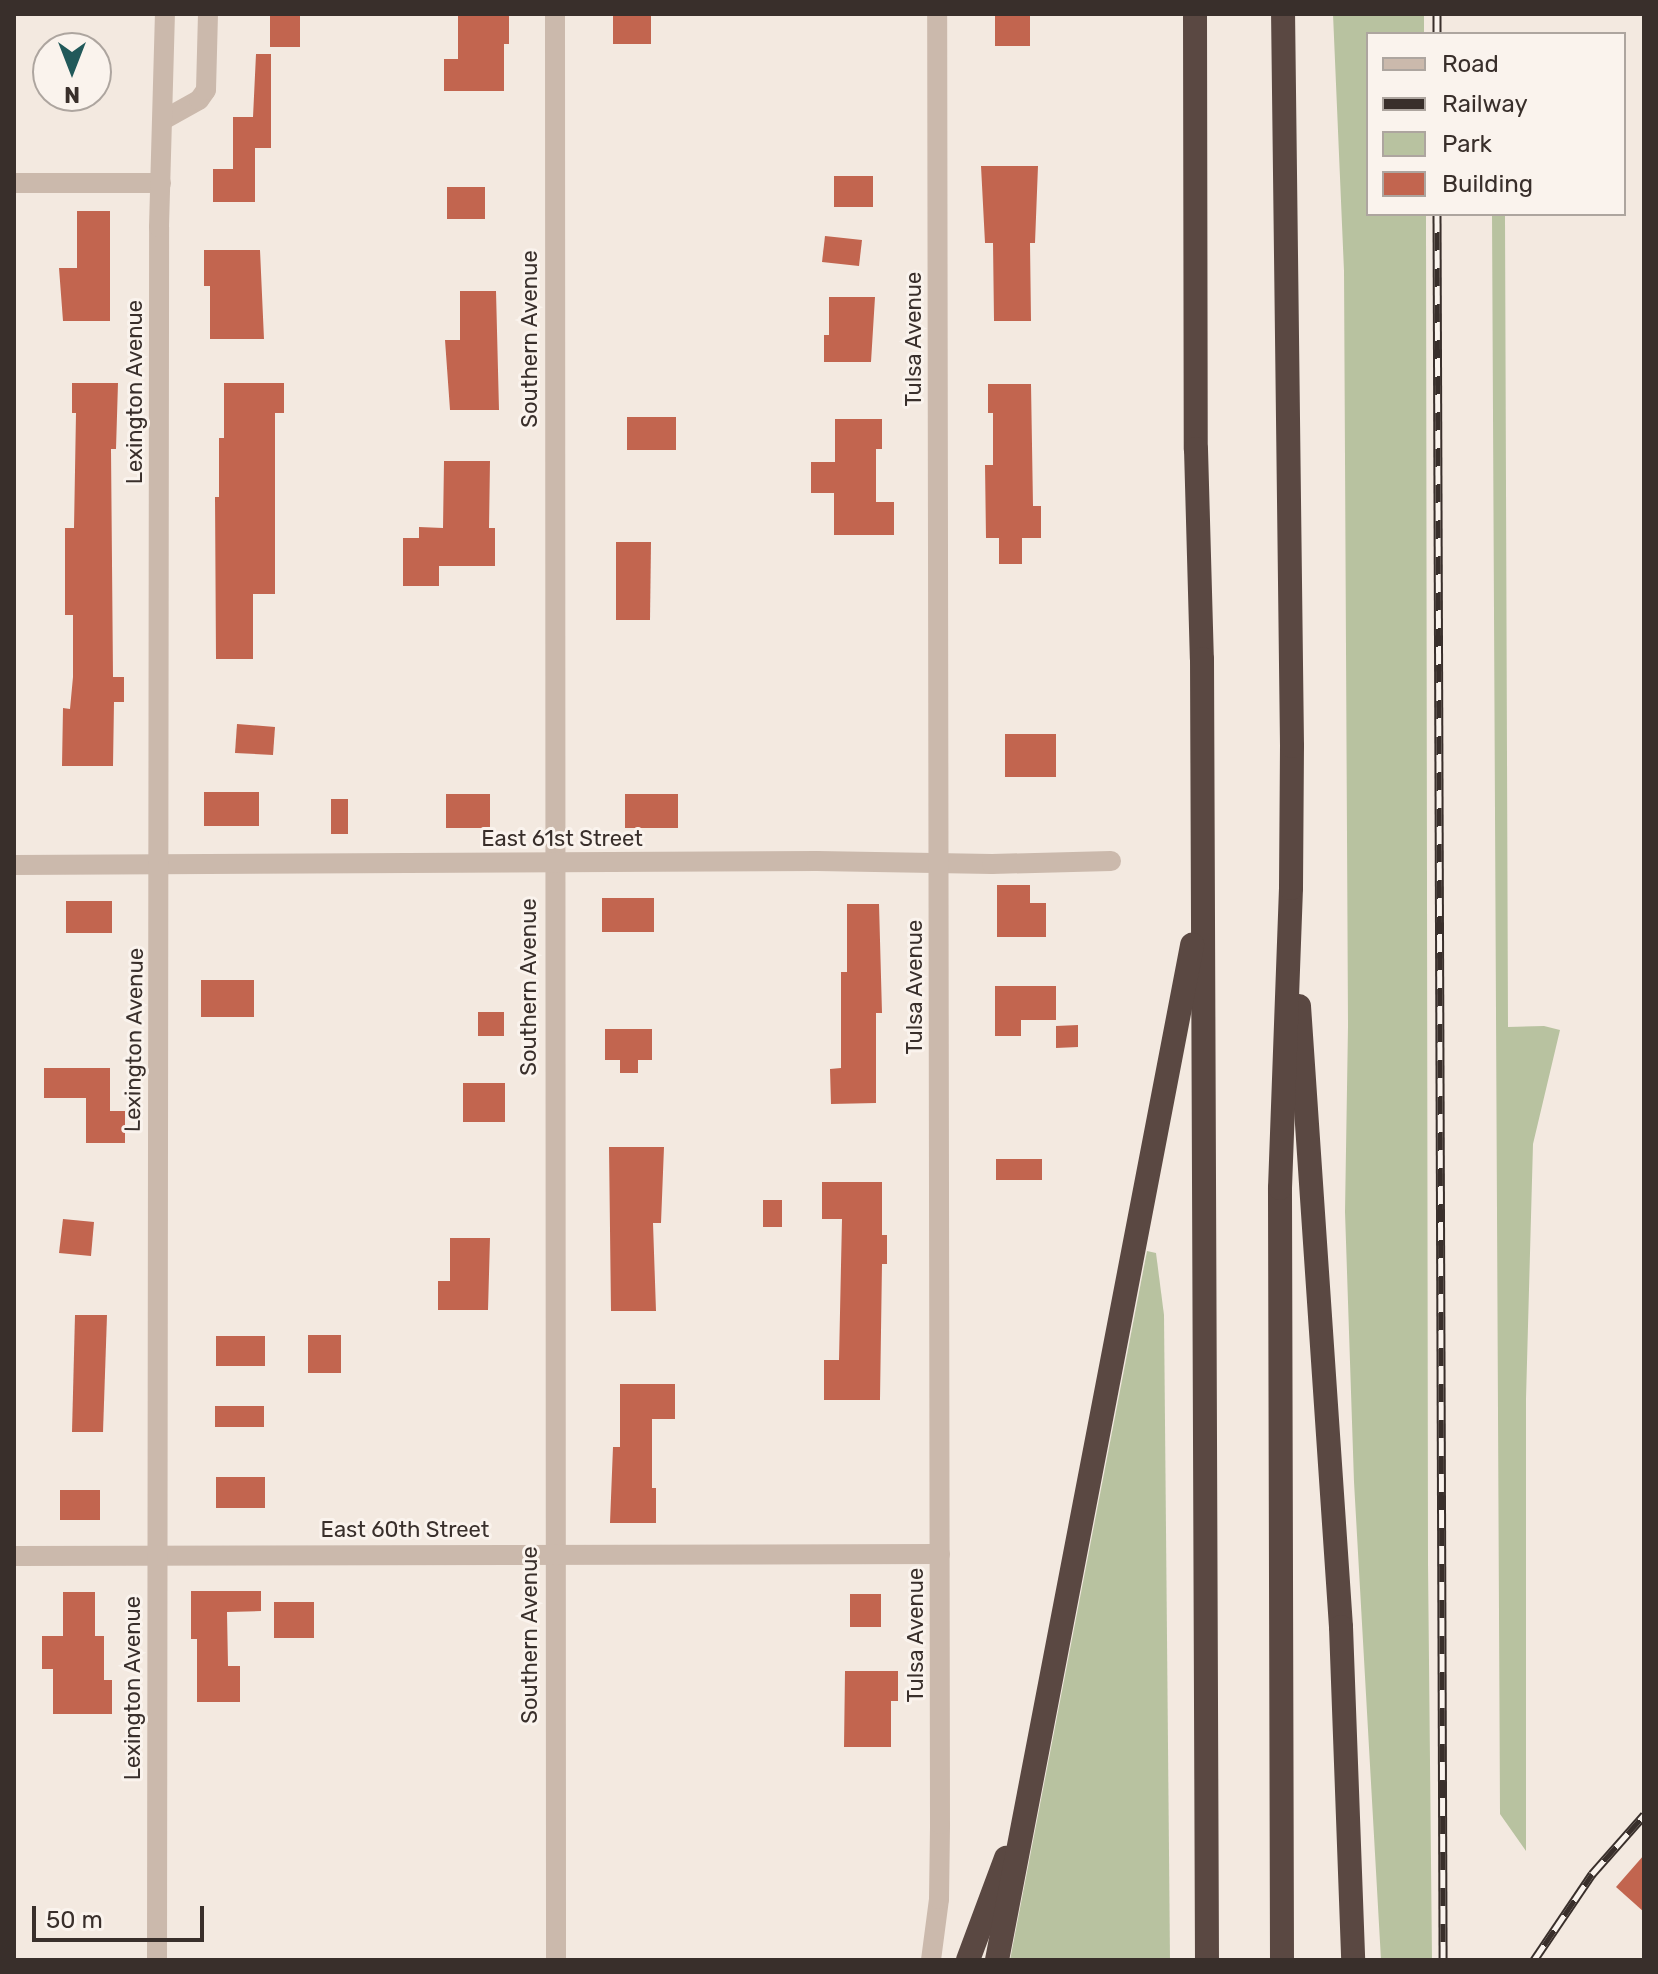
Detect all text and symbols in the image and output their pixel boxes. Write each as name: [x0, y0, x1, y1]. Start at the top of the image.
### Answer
north arrow: [32, 32, 112, 112]
legend: [1366, 32, 1626, 216]
text: Road: [1442, 50, 1499, 78]
text: N: [64, 81, 80, 108]
text: Railway: [1442, 90, 1528, 118]
text: Park: [1442, 130, 1492, 158]
text: Building: [1442, 170, 1533, 198]
street label: Southern Avenue: [517, 250, 543, 428]
street label: Tulsa Avenue: [901, 271, 927, 407]
street label: Lexington Avenue: [122, 300, 148, 484]
street label: East 61st Street: [481, 826, 643, 852]
street label: Southern Avenue: [516, 898, 542, 1076]
street label: Tulsa Avenue: [902, 919, 928, 1055]
street label: Lexington Avenue: [119, 947, 149, 1133]
street label: East 60th Street: [321, 1517, 489, 1543]
street label: Southern Avenue: [517, 1546, 543, 1724]
street label: Tulsa Avenue: [903, 1567, 929, 1703]
street label: Lexington Avenue: [120, 1596, 146, 1780]
scale bar: [36, 1890, 208, 1940]
text: 50 m: [46, 1906, 103, 1934]

